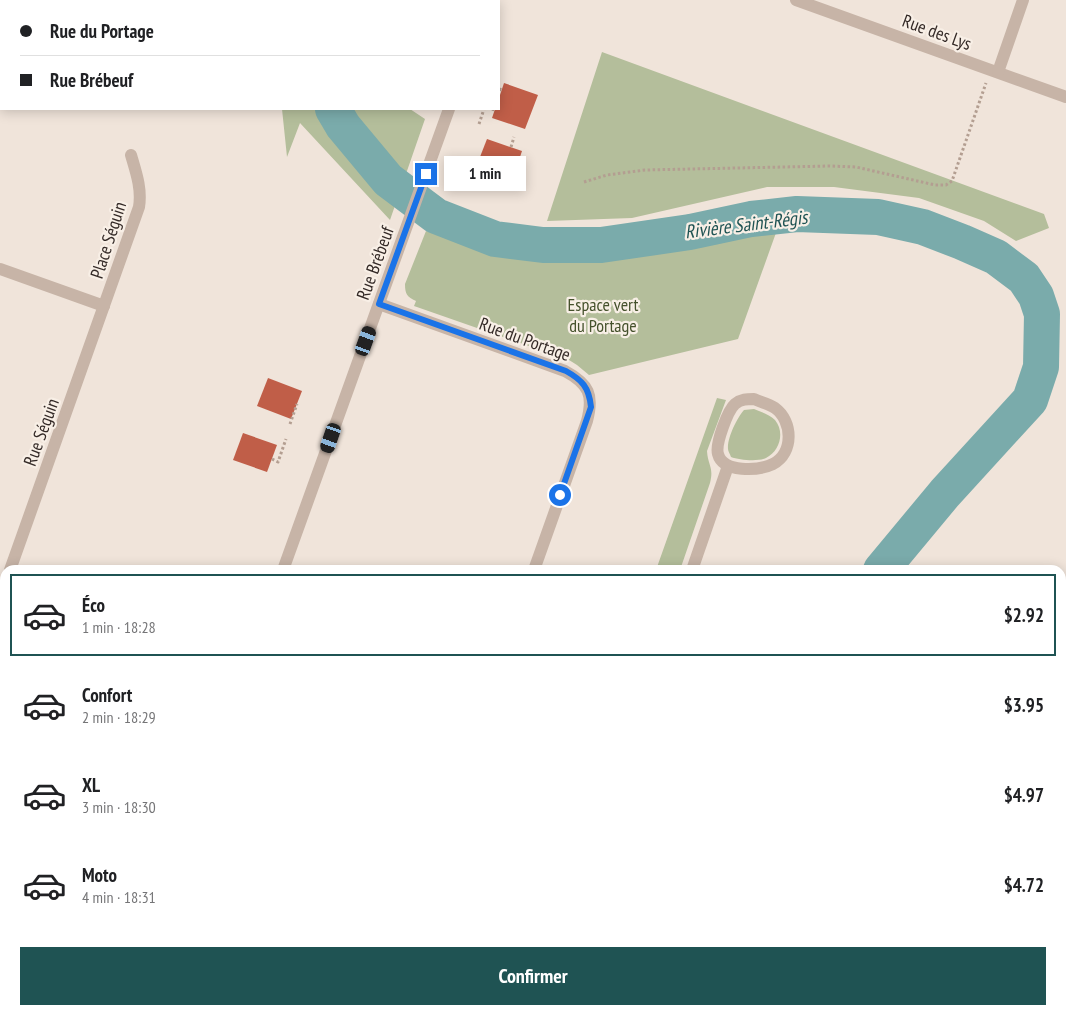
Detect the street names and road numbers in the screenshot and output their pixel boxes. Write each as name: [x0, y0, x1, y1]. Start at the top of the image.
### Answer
street label: Rue des Lys: [899, 9, 975, 55]
street label: Place Séguin: [85, 199, 131, 281]
street label: Rue Brébeuf: [351, 222, 399, 303]
street label: Rue du Portage: [476, 312, 574, 366]
street label: Rue Séguin: [18, 395, 64, 469]

